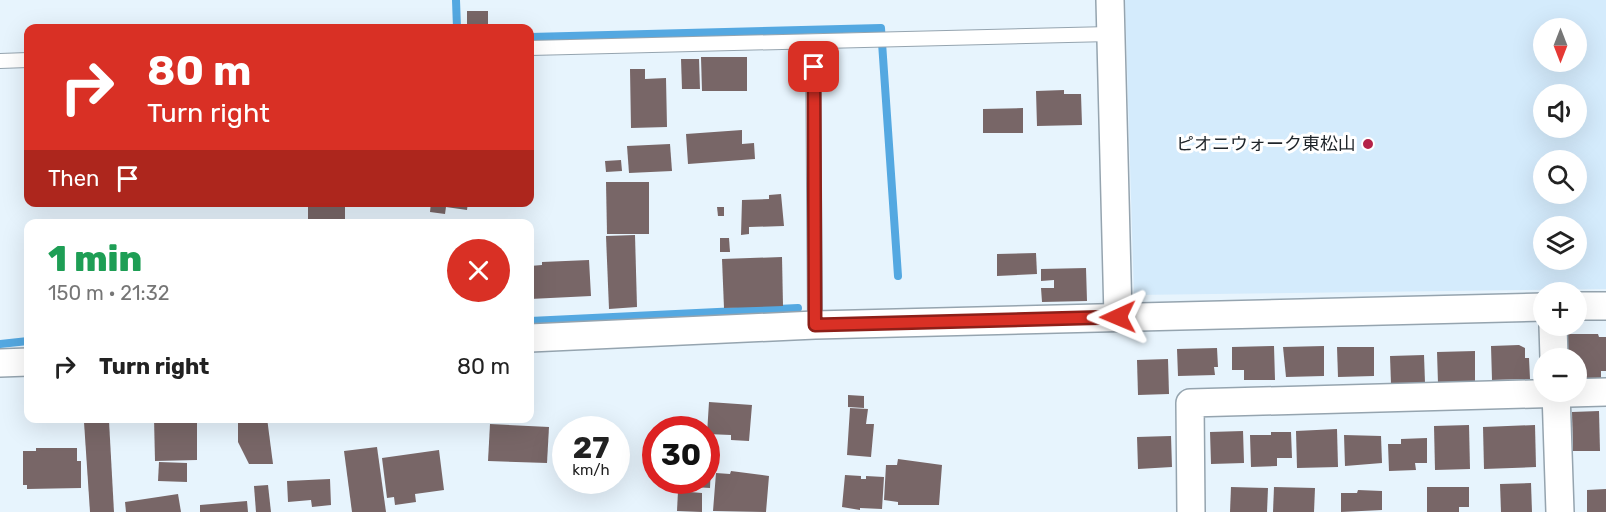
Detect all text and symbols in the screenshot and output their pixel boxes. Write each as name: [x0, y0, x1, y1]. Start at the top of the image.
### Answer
north arrow: [1533, 18, 1587, 72]
map controls: [1533, 18, 1587, 402]
pin: [788, 41, 839, 92]
text: 80 m: [147, 46, 251, 96]
icon: right: [48, 48, 126, 126]
icon: arrive: [797, 50, 830, 83]
button: sound: [1533, 84, 1587, 138]
text: Turn right: [147, 97, 270, 129]
place label: ピオニウォーク東松山: [1176, 133, 1356, 155]
marker: ピオニウォーク東松山: [1361, 137, 1375, 151]
button: search: [1533, 150, 1587, 204]
icon: arrive: [111, 162, 144, 195]
text: Then: [48, 165, 99, 192]
button: layers: [1533, 216, 1587, 270]
text: 1 min: [48, 237, 142, 280]
button: close: [447, 239, 510, 302]
text: 150 m · 21:32: [48, 281, 169, 305]
button: +: [1533, 282, 1587, 336]
position arrow: [1086, 285, 1150, 349]
button: −: [1533, 348, 1587, 402]
icon: right: [48, 350, 81, 383]
text: Turn right: [99, 353, 209, 380]
text: 80 m: [457, 353, 510, 380]
speed limit sign: 30: [642, 416, 720, 494]
text: 27: [573, 430, 609, 466]
text: km/h: [572, 461, 610, 479]

